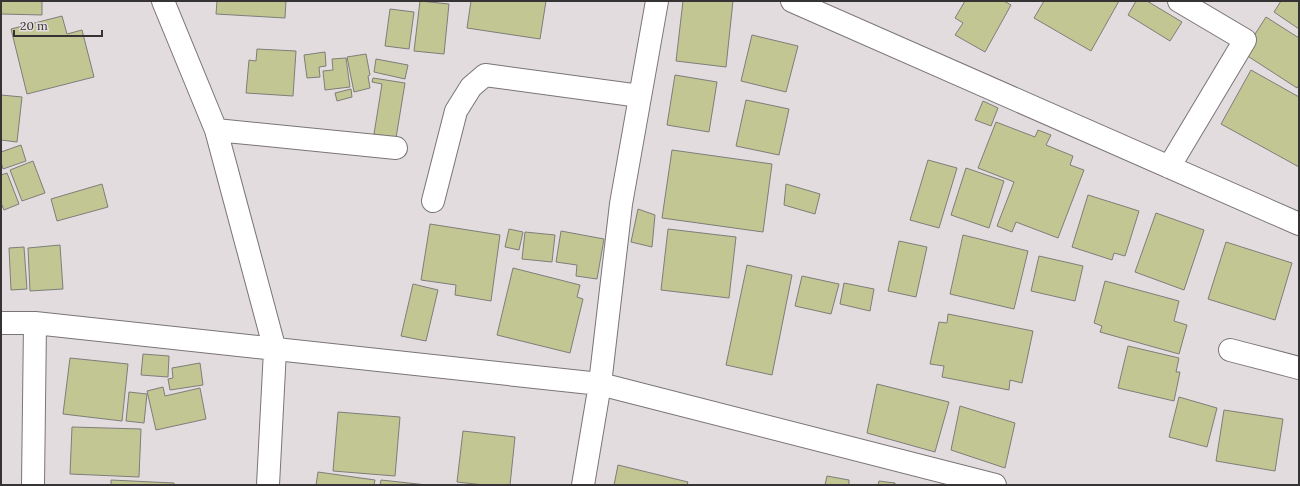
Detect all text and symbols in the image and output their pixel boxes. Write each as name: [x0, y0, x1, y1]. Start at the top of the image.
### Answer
scale bar: [14, 12, 102, 38]
text: 20 m: [20, 18, 48, 33]

